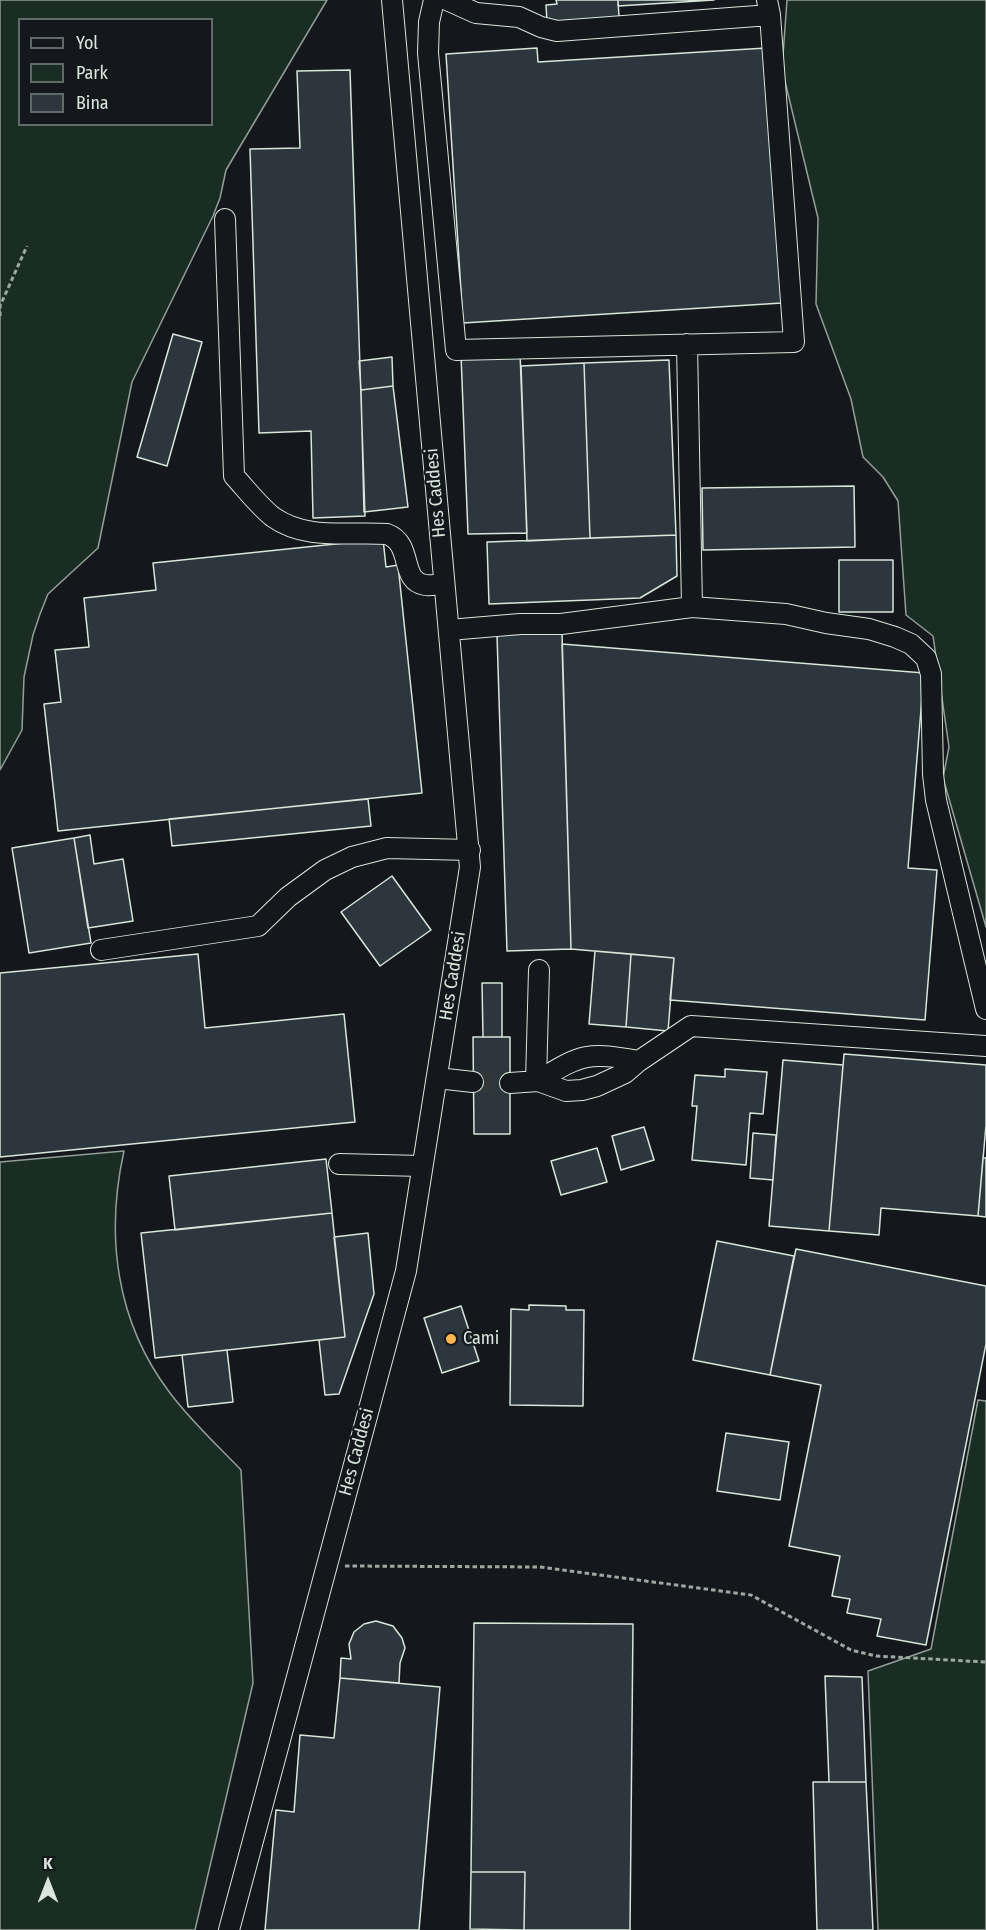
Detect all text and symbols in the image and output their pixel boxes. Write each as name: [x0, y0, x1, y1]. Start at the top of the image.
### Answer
legend: [18, 18, 213, 126]
text: Yol: [76, 32, 98, 54]
text: Park: [76, 62, 108, 84]
text: Bina: [76, 92, 109, 114]
street label: Hes Caddesi: [421, 447, 451, 539]
street label: Hes Caddesi: [435, 930, 471, 1022]
place label: Cami: [463, 1328, 499, 1350]
marker: Cami: [444, 1332, 458, 1346]
street label: Hes Caddesi: [335, 1406, 379, 1498]
north arrow: [18, 1852, 78, 1912]
text: K: [43, 1854, 53, 1873]

